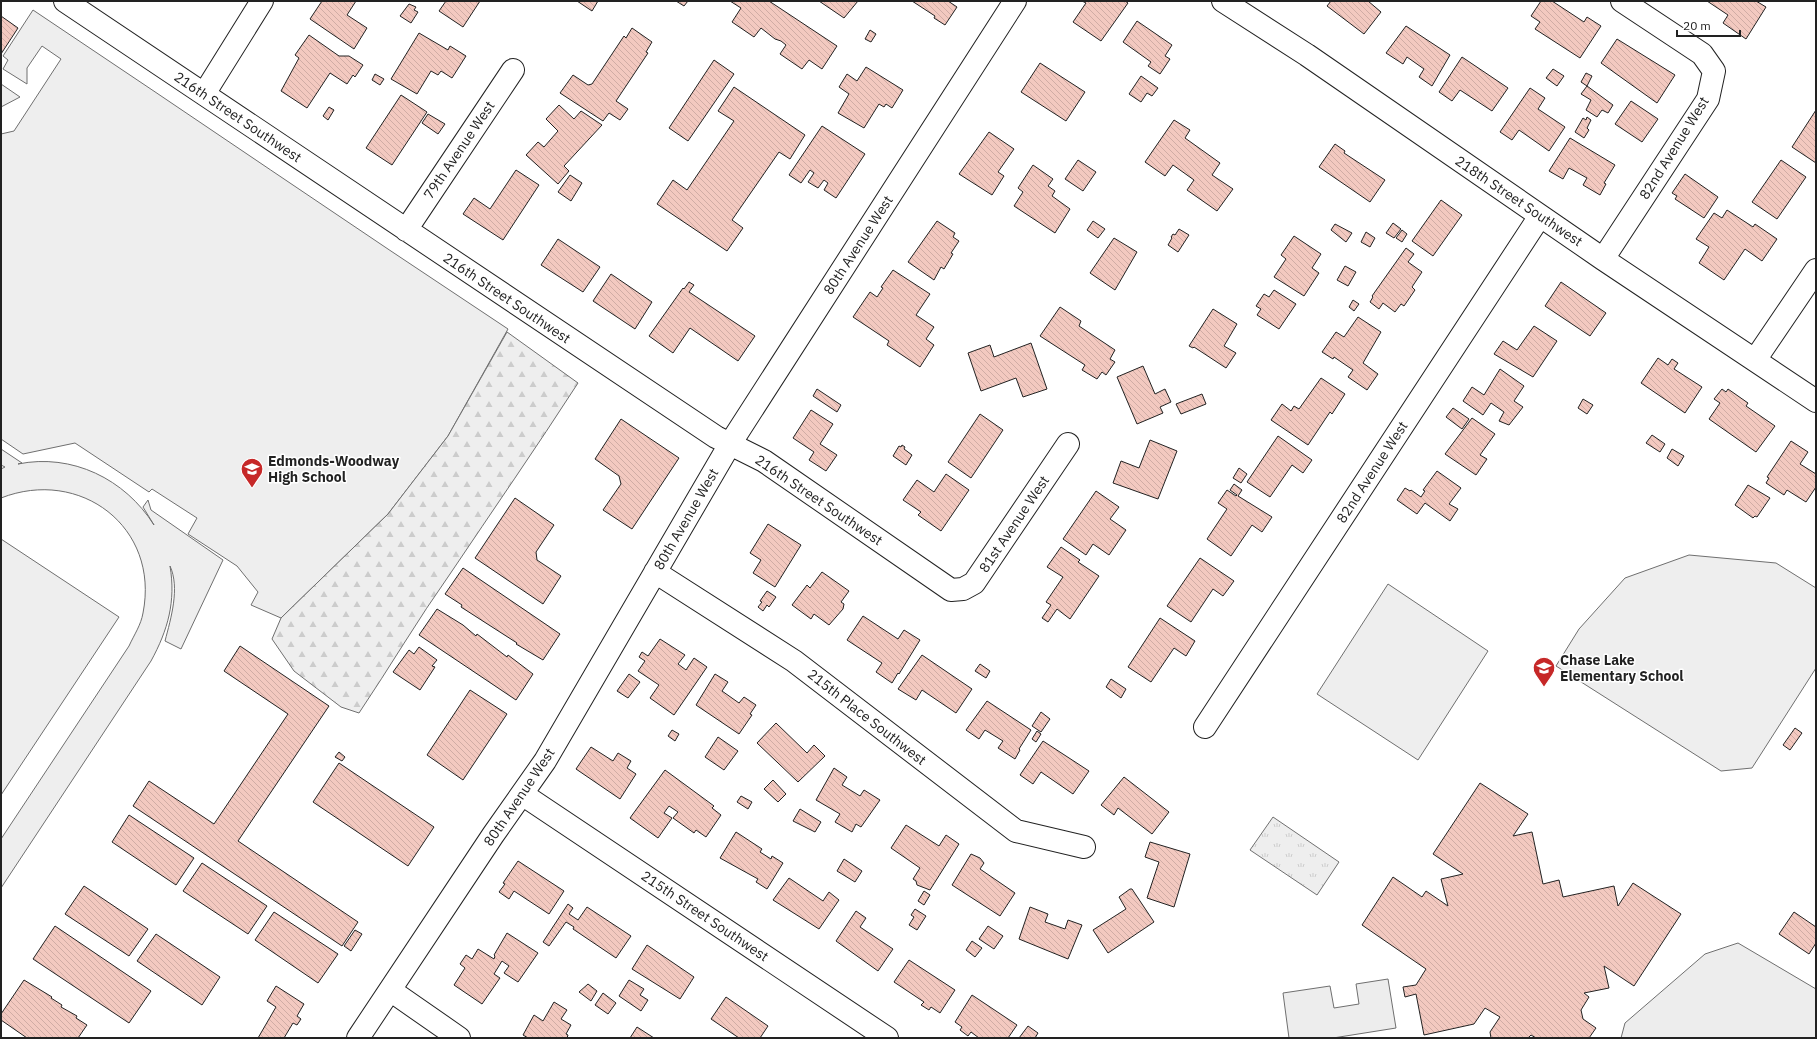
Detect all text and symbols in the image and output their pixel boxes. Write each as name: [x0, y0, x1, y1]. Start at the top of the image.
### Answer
scale bar: [1677, 12, 1740, 38]
text: 20 m: [1683, 18, 1711, 33]
street label: 216th Street Southwest: [171, 68, 305, 166]
street label: 82nd Avenue West: [1635, 93, 1713, 203]
street label: 79th Avenue West: [419, 97, 499, 203]
street label: 218th Street Southwest: [1452, 152, 1586, 250]
street label: 80th Avenue West: [819, 192, 897, 298]
street label: 216th Street Southwest: [440, 249, 574, 347]
street label: 82nd Avenue West: [1332, 418, 1412, 526]
street label: 216th Street Southwest: [752, 451, 886, 549]
place label: Edmonds-Woodway High School: [268, 452, 400, 486]
school or university icon: Edmonds-Woodway High School: [239, 456, 265, 489]
street label: 80th Avenue West: [650, 465, 722, 573]
street label: 81st Avenue West: [975, 472, 1053, 576]
place label: Chase Lake Elementary School: [1560, 651, 1684, 685]
school or university icon: Chase Lake Elementary School: [1531, 655, 1557, 688]
street label: 215th Place Southwest: [804, 665, 930, 769]
street label: 80th Avenue West: [479, 744, 559, 850]
street label: 215th Street Southwest: [638, 867, 772, 965]

